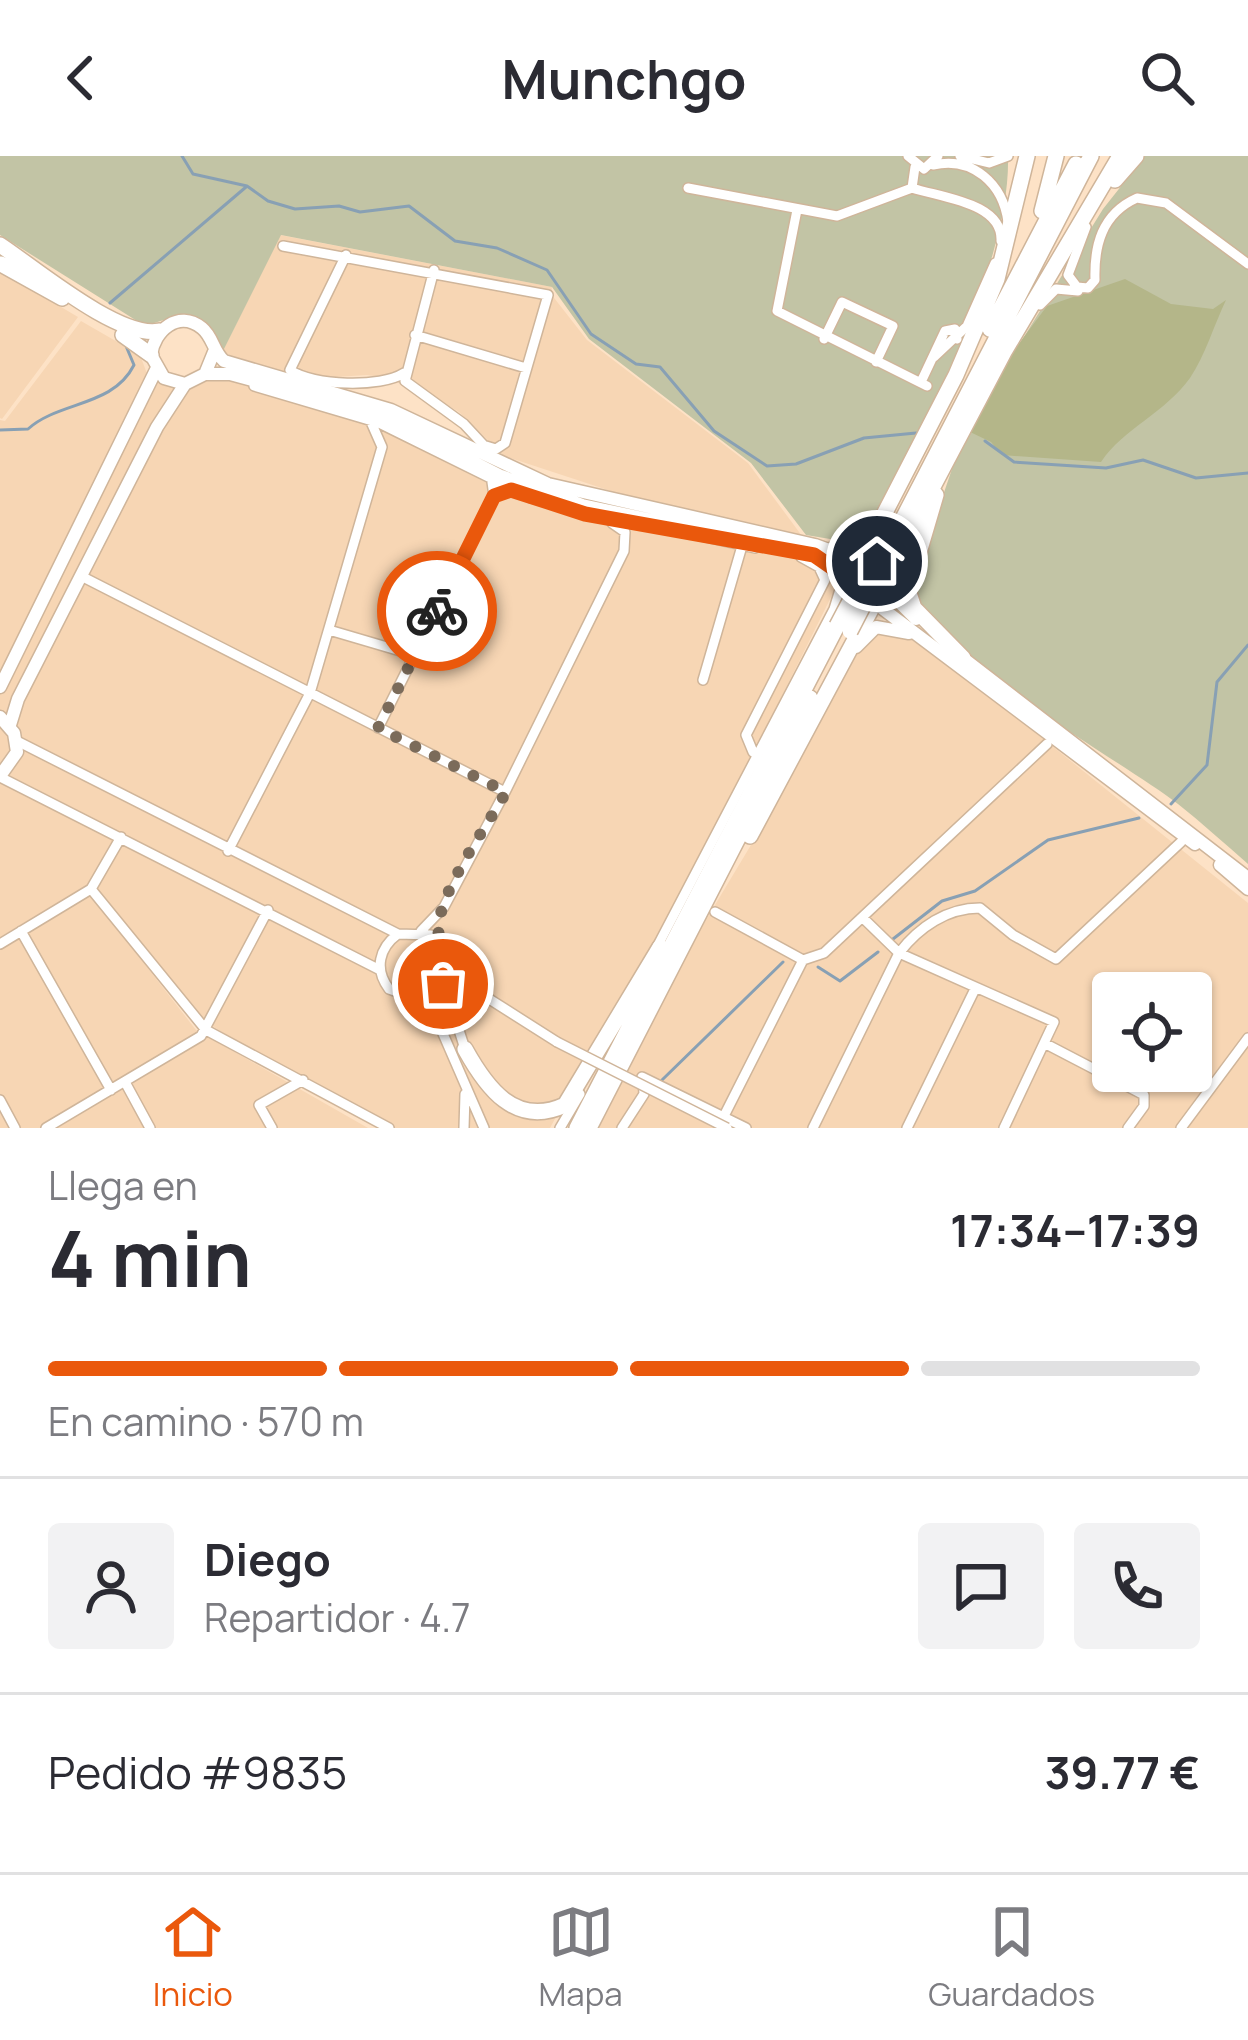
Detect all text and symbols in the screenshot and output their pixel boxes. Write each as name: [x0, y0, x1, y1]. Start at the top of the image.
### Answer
text: Munchgo: [502, 41, 746, 115]
icon: back: [48, 45, 114, 111]
icon: search: [1134, 45, 1200, 111]
pin: [826, 510, 928, 612]
icon: home: [844, 528, 910, 594]
courier: [377, 551, 497, 671]
icon: bike: [404, 578, 470, 644]
pin: [392, 933, 494, 1035]
icon: bag: [410, 951, 476, 1017]
map controls: [1092, 972, 1212, 1092]
button: locate: [1092, 972, 1212, 1092]
text: Llega en: [48, 1158, 198, 1212]
text: 17:34–17:39: [950, 1199, 1200, 1261]
text: 4 min: [48, 1204, 252, 1310]
text: En camino · 570 m: [48, 1394, 364, 1448]
button: person: [48, 1523, 174, 1649]
button: chat: [918, 1523, 1044, 1649]
button: phone: [1074, 1523, 1200, 1649]
text: Diego: [204, 1528, 331, 1590]
text: Repartidor · 4.7: [204, 1590, 471, 1644]
text: Pedido #9835: [48, 1741, 347, 1803]
text: 39.77 €: [1044, 1741, 1200, 1803]
tab: Inicio: [153, 1899, 233, 2016]
tab: Mapa: [539, 1899, 623, 2016]
tab: Guardados: [928, 1899, 1095, 2016]

